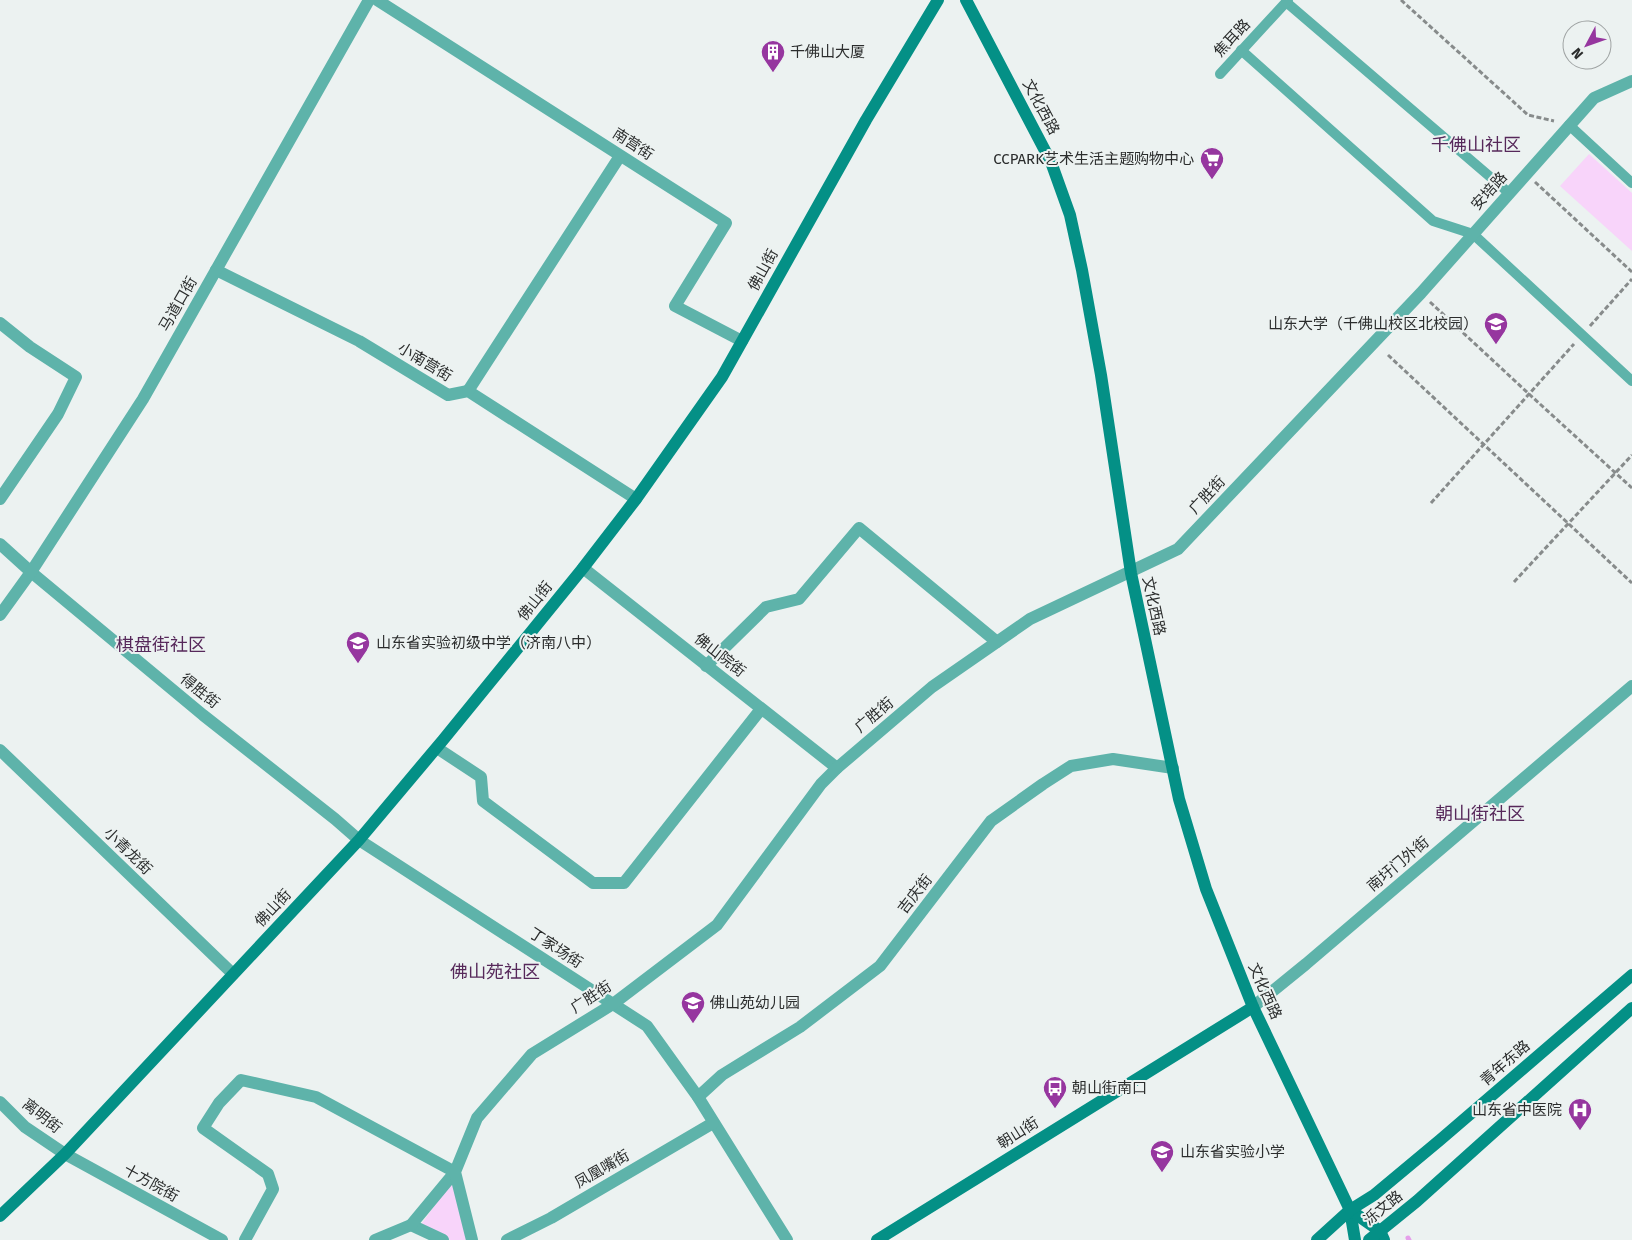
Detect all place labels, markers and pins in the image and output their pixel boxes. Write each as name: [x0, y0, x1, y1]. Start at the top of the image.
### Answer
building icon: 千佛山大厦: [760, 39, 786, 73]
place label: 千佛山大厦: [790, 43, 865, 61]
supermarket icon: CCPARK艺术生活主题购物中心: [1199, 146, 1225, 180]
place label: CCPARK艺术生活主题购物中心: [993, 150, 1194, 168]
school or university icon: 山东大学（千佛山校区北校园）: [1483, 311, 1509, 345]
place label: 山东大学（千佛山校区北校园）: [1268, 315, 1478, 333]
school or university icon: 山东省实验初级中学（济南八中）: [345, 630, 371, 664]
place label: 山东省实验初级中学（济南八中）: [376, 634, 601, 652]
school or university icon: 佛山苑幼儿园: [680, 990, 706, 1024]
place label: 佛山苑幼儿园: [710, 994, 800, 1012]
bus stop icon: 朝山街南口: [1042, 1075, 1068, 1109]
place label: 朝山街南口: [1072, 1079, 1147, 1097]
hospital icon: 山东省中医院: [1567, 1097, 1593, 1131]
place label: 山东省中医院: [1472, 1101, 1562, 1119]
school or university icon: 山东省实验小学: [1149, 1139, 1175, 1173]
place label: 山东省实验小学: [1180, 1143, 1285, 1161]

